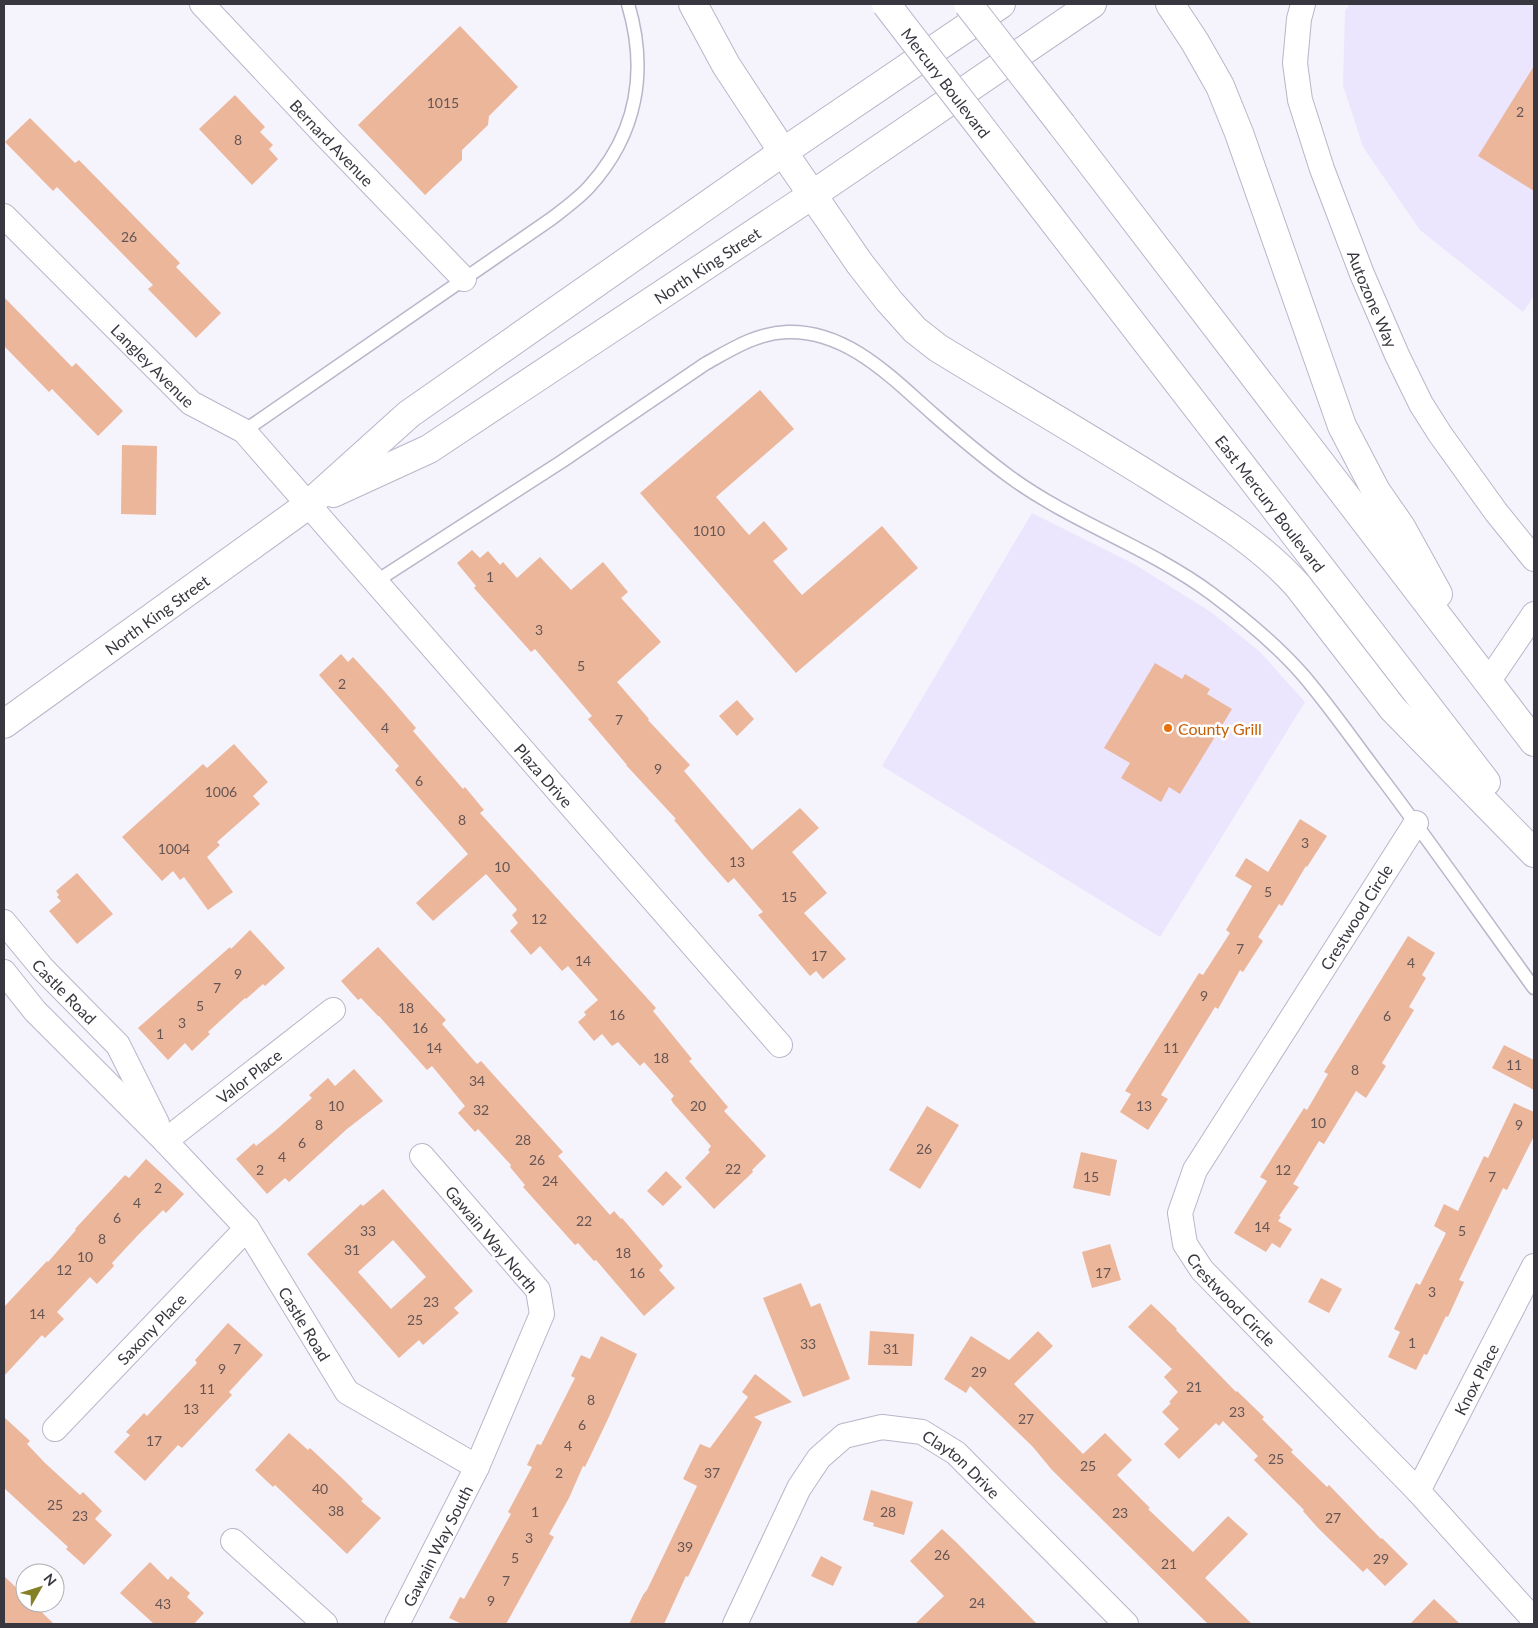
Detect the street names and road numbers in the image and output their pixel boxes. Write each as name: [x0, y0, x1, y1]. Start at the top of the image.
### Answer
street label: Mercury Boulevard: [898, 24, 995, 141]
street label: Bernard Avenue: [287, 95, 378, 189]
street label: North King Street: [650, 222, 764, 307]
street label: Autozone Way: [1344, 248, 1402, 351]
street label: Langley Avenue: [108, 320, 199, 411]
street label: East Mercury Boulevard: [1212, 431, 1330, 575]
street label: North King Street: [101, 570, 212, 658]
street label: Plaza Drive: [511, 739, 577, 811]
street label: Crestwood Circle: [1316, 861, 1396, 973]
street label: Castle Road: [29, 955, 101, 1027]
street label: Valor Place: [212, 1045, 285, 1107]
street label: Gawain Way North: [442, 1182, 542, 1296]
street label: Crestwood Circle: [1184, 1249, 1280, 1350]
street label: Castle Road: [275, 1283, 335, 1364]
street label: Saxony Place: [113, 1289, 189, 1368]
street label: Knox Place: [1450, 1340, 1502, 1418]
street label: Clayton Drive: [919, 1425, 1005, 1502]
street label: Gawain Way South: [398, 1482, 476, 1609]

